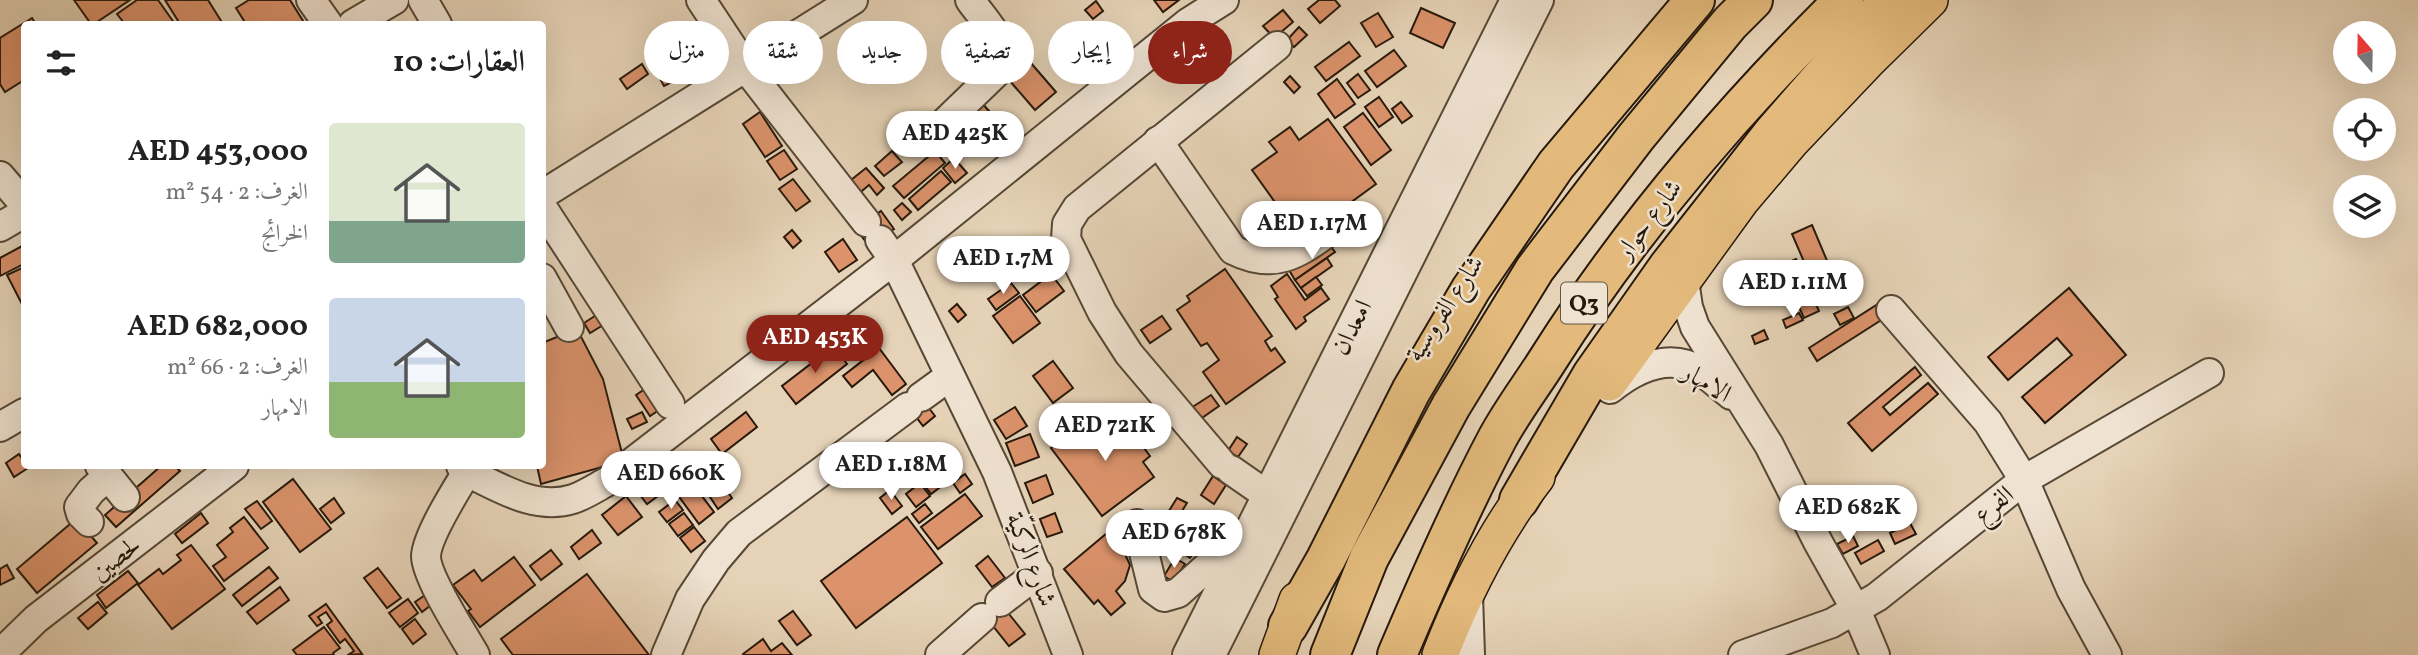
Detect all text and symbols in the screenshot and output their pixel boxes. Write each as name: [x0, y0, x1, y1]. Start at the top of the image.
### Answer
chip: منزل: [644, 21, 729, 84]
chip: شقة: [743, 21, 823, 84]
chip: جديد: [837, 21, 927, 84]
chip: تصفية: [941, 21, 1034, 84]
chip: إيجار: [1048, 21, 1134, 84]
chip: شراء: [1148, 21, 1232, 84]
north arrow: [2333, 21, 2396, 84]
map controls: [2333, 21, 2396, 238]
text: العقارات: 10: [393, 42, 525, 84]
icon: filters: [42, 44, 80, 82]
button: locate: [2333, 98, 2396, 161]
pin: AED 425K: [883, 111, 1027, 171]
text: AED 425K: [902, 118, 1008, 150]
text: AED 453,000: [128, 131, 308, 173]
icon: home: [385, 151, 469, 235]
street label: شارع حوار: [1606, 172, 1693, 272]
button: layers: [2333, 175, 2396, 238]
text: الغرف: 2 · 54 m²: [166, 177, 308, 209]
pin: AED 1.17M: [1232, 202, 1392, 261]
text: AED 1.17M: [1257, 208, 1367, 240]
text: الخرائج: [261, 218, 308, 250]
pin: AED 1.7M: [931, 236, 1075, 296]
text: AED 1.7M: [953, 243, 1053, 275]
street label: شارع الفروسية: [1398, 249, 1495, 371]
pin: AED 1.11M: [1713, 260, 1873, 320]
text: AED 1.11M: [1739, 267, 1847, 299]
road number: Q3: [1561, 282, 1607, 324]
street label: امعدان: [1324, 294, 1382, 362]
text: AED 682,000: [127, 306, 308, 348]
pin: AED 453K: [743, 316, 887, 375]
text: AED 453K: [762, 322, 868, 354]
icon: home: [385, 326, 469, 410]
text: الغرف: 2 · 66 m²: [167, 352, 308, 384]
street label: الامهار: [1672, 353, 1738, 413]
text: الامهار: [262, 393, 308, 425]
pin: AED 721K: [1033, 404, 1177, 463]
text: AED 721K: [1055, 410, 1155, 442]
pin: AED 1.18M: [811, 442, 971, 502]
text: AED 1.18M: [835, 449, 947, 481]
pin: AED 660K: [599, 452, 743, 511]
text: AED 660K: [617, 458, 725, 490]
street label: الفرع: [1966, 478, 2024, 535]
pin: AED 682K: [1776, 486, 1920, 545]
text: AED 682K: [1795, 492, 1901, 524]
street label: شارع الركيّة: [994, 506, 1066, 613]
pin: AED 678K: [1102, 510, 1246, 570]
text: AED 678K: [1122, 517, 1226, 549]
street label: لحصين: [83, 528, 149, 591]

